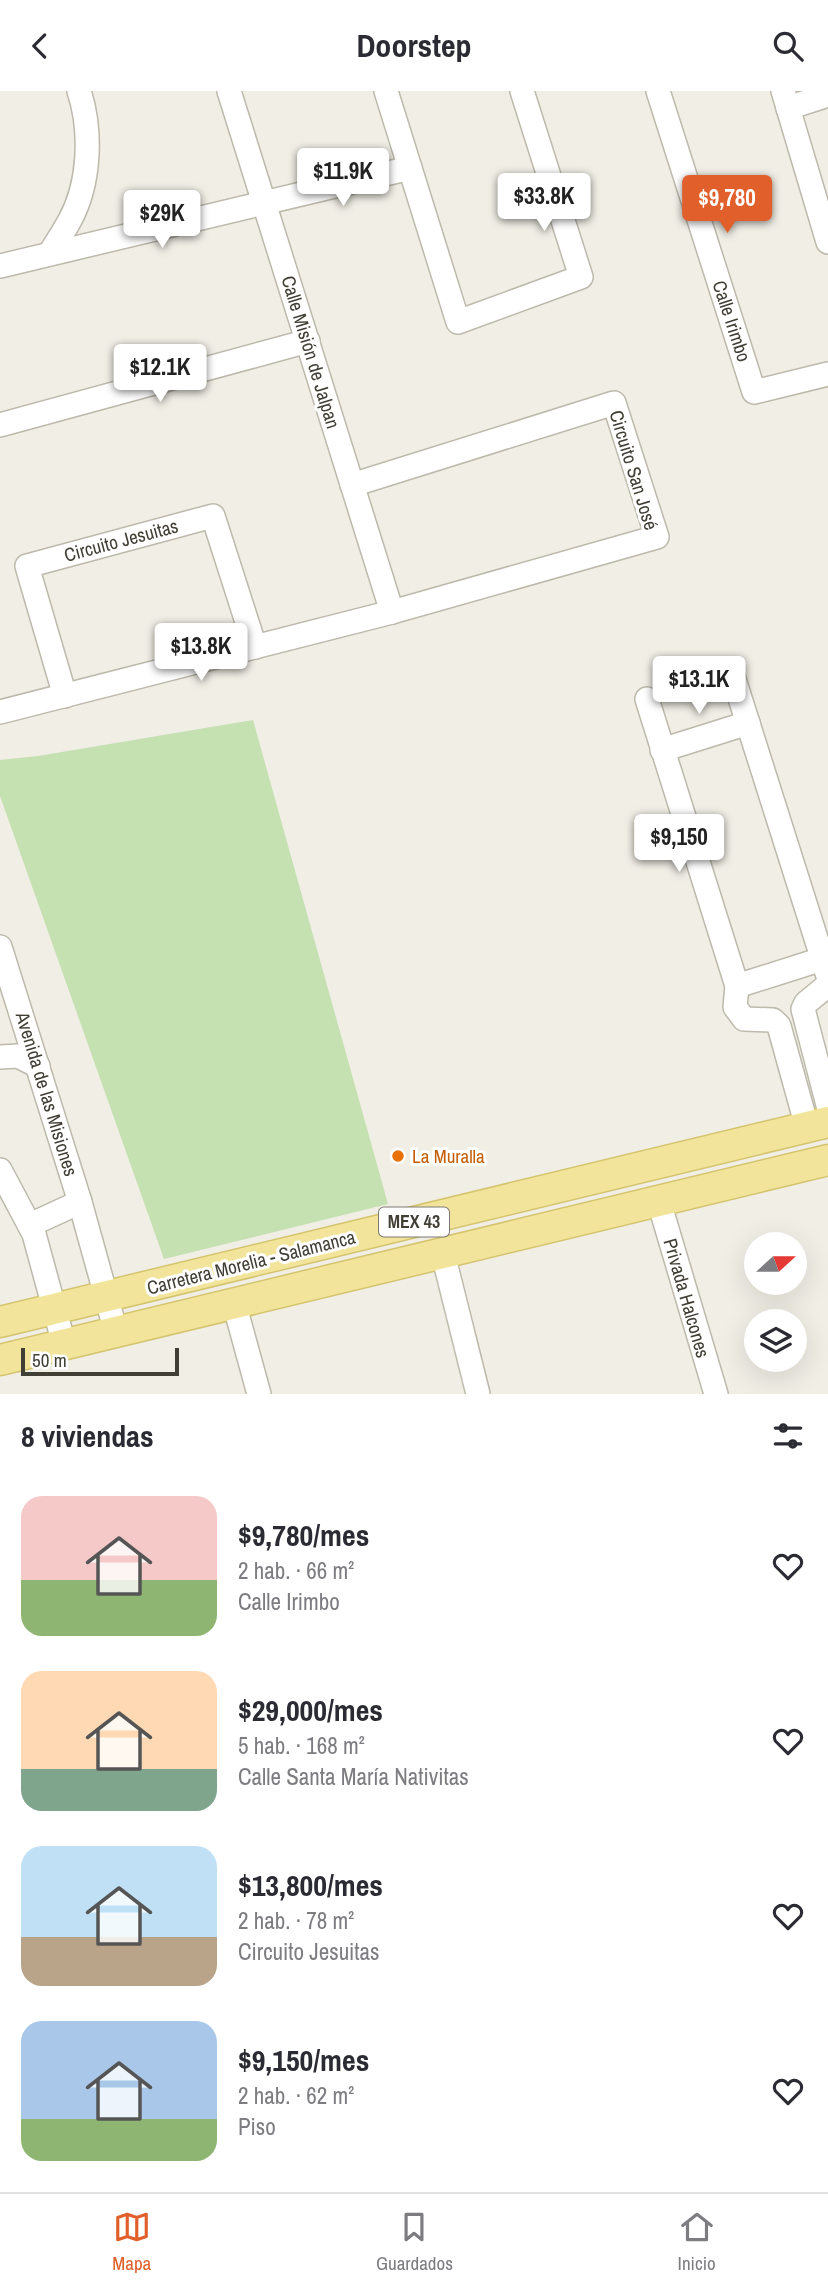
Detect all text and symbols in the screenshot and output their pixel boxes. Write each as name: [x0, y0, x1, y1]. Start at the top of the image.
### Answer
text: Doorstep: [356, 24, 472, 67]
icon: back: [21, 27, 59, 65]
icon: search: [769, 27, 807, 65]
pin: $11.9K: [286, 149, 400, 208]
text: $11.9K: [313, 155, 373, 186]
pin: $33.8K: [487, 173, 601, 233]
pin: $9,780: [670, 176, 784, 235]
text: $33.8K: [514, 180, 574, 211]
text: $9,780: [698, 182, 756, 213]
pin: $29K: [121, 191, 203, 250]
text: $29K: [139, 197, 185, 228]
street label: Calle Misión de Jalpan: [275, 272, 347, 432]
street label: Calle Irimbo: [707, 277, 757, 365]
pin: $12.1K: [103, 345, 217, 404]
text: $12.1K: [130, 351, 190, 382]
street label: Circuito San José: [603, 407, 665, 533]
street label: Circuito Jesuitas: [61, 512, 181, 568]
pin: $13.8K: [144, 623, 258, 683]
text: $13.8K: [171, 630, 231, 661]
pin: $13.1K: [642, 657, 756, 716]
text: $13.1K: [669, 663, 729, 694]
pin: $9,150: [622, 815, 736, 874]
text: $9,150: [650, 821, 708, 852]
street label: Avenida de las Misiones: [9, 1008, 84, 1179]
place label: La Muralla: [412, 1143, 485, 1169]
marker: La Muralla: [390, 1148, 406, 1164]
road number: MEX 43: [379, 1207, 449, 1237]
street label: Carretera Morelia - Salamanca: [144, 1223, 358, 1300]
north arrow: [744, 1232, 807, 1295]
map controls: [744, 1232, 807, 1372]
street label: Privada Halcones: [658, 1235, 717, 1361]
button: layers: [744, 1309, 807, 1372]
scale bar: [21, 1345, 178, 1377]
text: 50 m: [32, 1347, 67, 1373]
text: 8 viviendas: [21, 1416, 154, 1456]
icon: filters: [769, 1417, 807, 1455]
text: $9,780/mes: [238, 1515, 369, 1555]
icon: home: [77, 1524, 161, 1608]
icon: heart: [769, 1547, 807, 1585]
text: 2 hab. · 66 m²: [238, 1555, 354, 1586]
text: Calle Irimbo: [238, 1586, 340, 1617]
text: $29,000/mes: [238, 1690, 383, 1730]
icon: home: [77, 1699, 161, 1783]
icon: heart: [769, 1722, 807, 1760]
text: 5 hab. · 168 m²: [238, 1730, 365, 1761]
text: Calle Santa María Nativitas: [238, 1761, 469, 1792]
text: $13,800/mes: [238, 1865, 383, 1905]
icon: home: [77, 1874, 161, 1958]
icon: heart: [769, 1897, 807, 1935]
text: 2 hab. · 78 m²: [238, 1905, 354, 1936]
text: Circuito Jesuitas: [238, 1936, 380, 1967]
text: $9,150/mes: [238, 2040, 369, 2080]
icon: home: [77, 2049, 161, 2133]
icon: heart: [769, 2072, 807, 2110]
text: 2 hab. · 62 m²: [238, 2080, 354, 2111]
text: Piso: [238, 2111, 276, 2142]
tab: Mapa: [112, 2208, 151, 2276]
tab: Guardados: [376, 2208, 453, 2276]
tab: Inicio: [678, 2208, 716, 2276]

